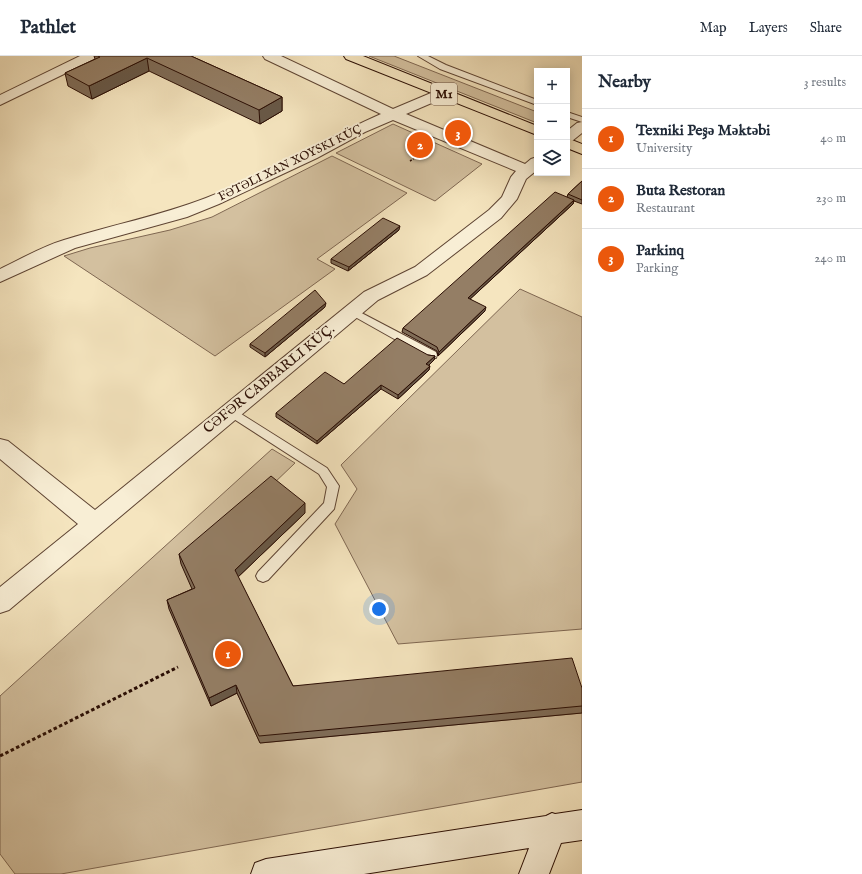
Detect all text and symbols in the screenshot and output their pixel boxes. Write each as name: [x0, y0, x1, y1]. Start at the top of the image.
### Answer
text: Pathlet: [20, 16, 76, 40]
text: Map: [700, 19, 727, 37]
text: Layers: [749, 19, 788, 37]
text: Share: [810, 19, 842, 37]
map controls: [534, 68, 570, 176]
button: +: [534, 68, 570, 104]
text: Nearby: [598, 72, 651, 93]
text: 3 results: [804, 74, 846, 91]
road number: M1: [431, 83, 457, 105]
button: −: [534, 104, 570, 140]
pin: 3: [445, 118, 471, 148]
street label: FƏTƏLI XAN XOYSKI KÜÇ: [215, 121, 365, 204]
text: Texniki Peşə Məktəbi: [636, 121, 770, 140]
pin: 2: [407, 130, 433, 160]
text: 1: [609, 130, 613, 147]
text: 40 m: [820, 130, 846, 147]
button: layers: [534, 140, 570, 176]
text: University: [636, 140, 692, 157]
text: Buta Restoran: [636, 181, 725, 200]
text: 2: [608, 190, 614, 207]
text: 230 m: [816, 190, 846, 207]
text: Restaurant: [636, 200, 695, 217]
text: Parkinq: [636, 241, 684, 260]
text: 3: [609, 250, 613, 267]
text: 240 m: [814, 250, 846, 267]
text: Parking: [636, 260, 678, 277]
street label: CƏFƏR CABBARLI KÜÇ.: [199, 319, 339, 438]
your location: [369, 599, 389, 619]
pin: 1: [215, 639, 241, 669]

